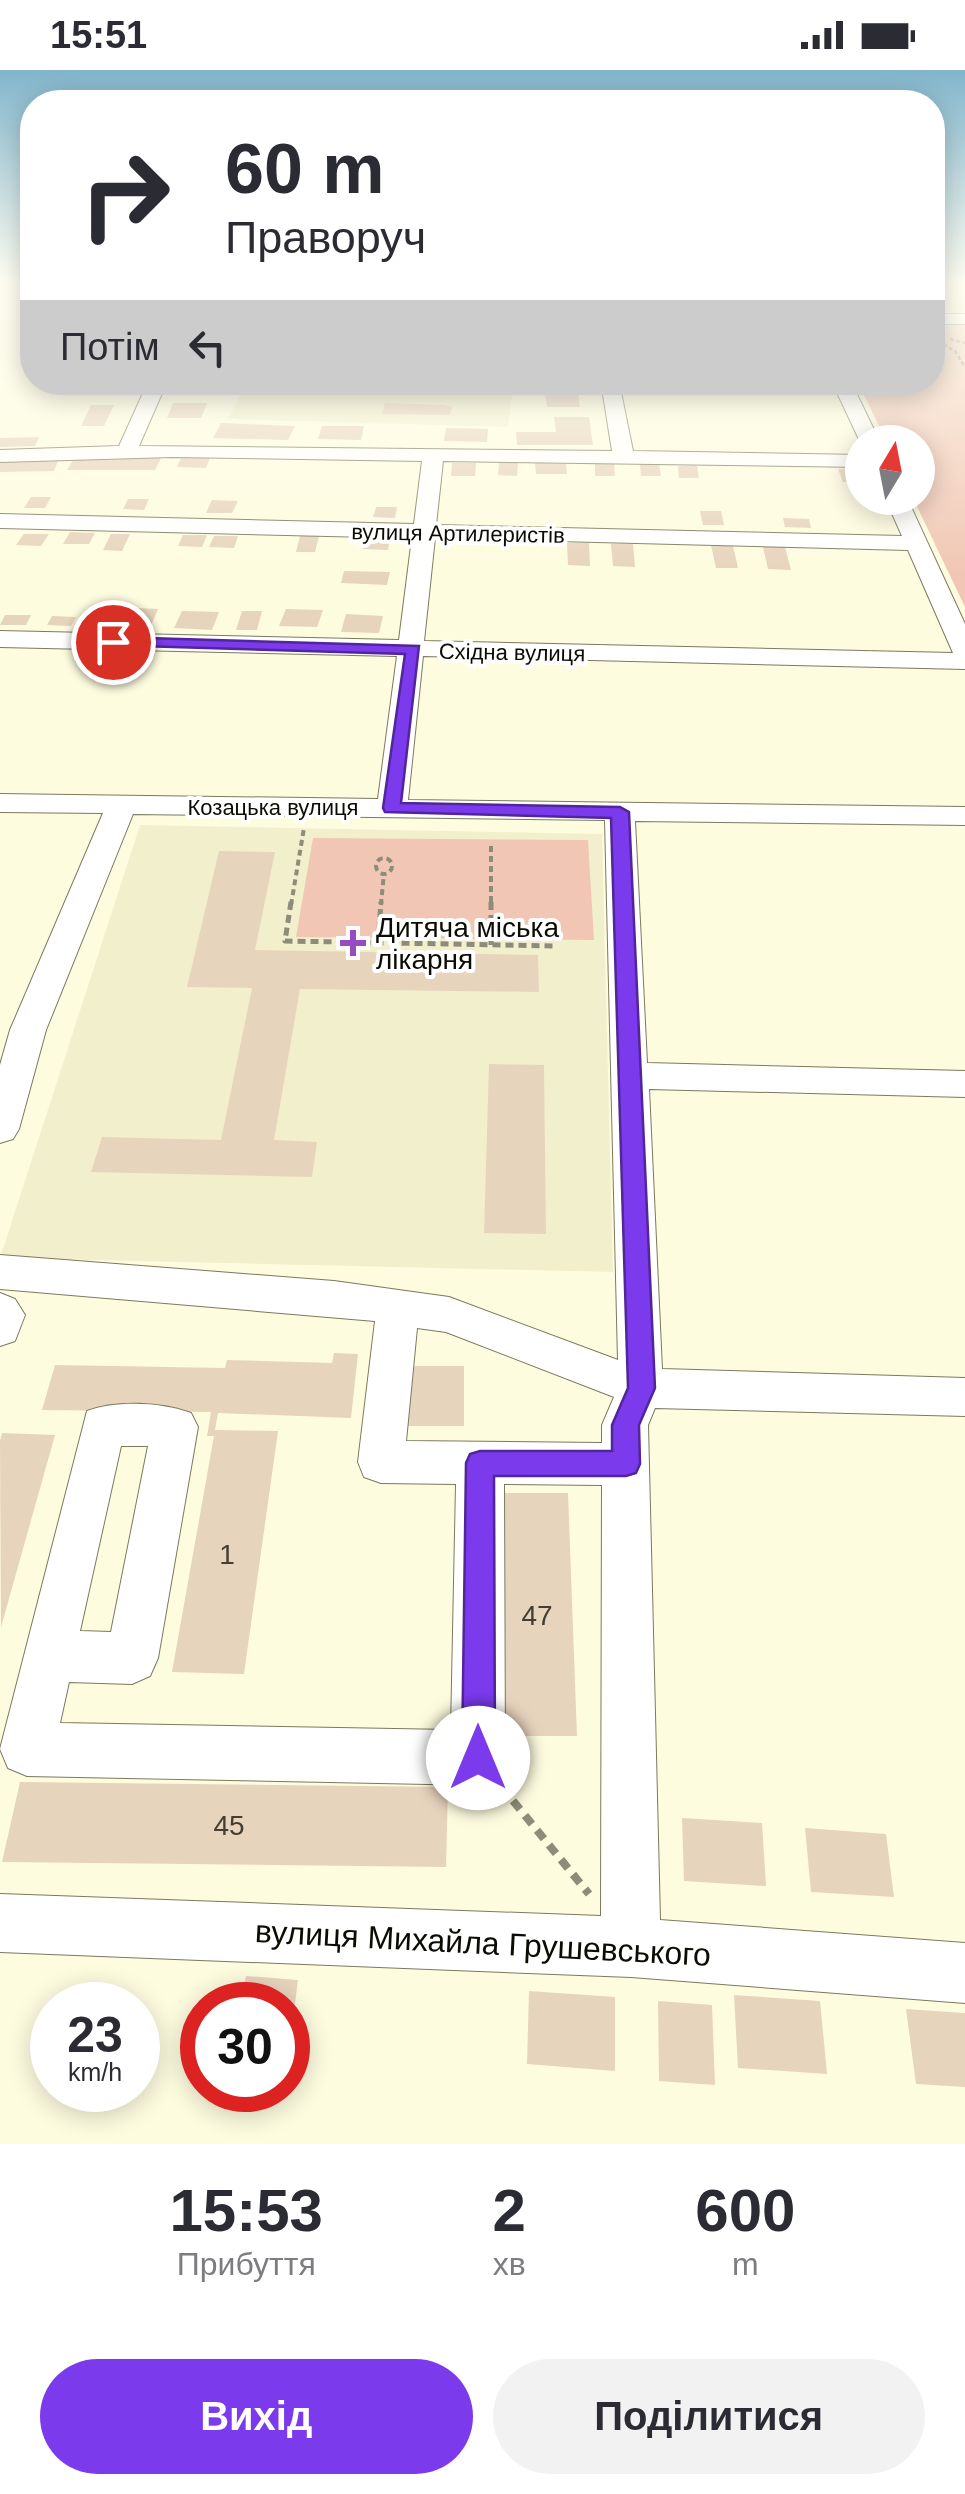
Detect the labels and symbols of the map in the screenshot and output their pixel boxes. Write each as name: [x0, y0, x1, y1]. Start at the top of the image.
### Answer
north arrow: [845, 425, 935, 515]
street label: вулиця Артилеристів: [351, 519, 565, 548]
pin: [71, 600, 156, 685]
street label: Східна вулиця: [439, 639, 585, 666]
street label: Козацька вулиця: [187, 795, 359, 820]
place label: Дитяча міська лікарня: [376, 912, 559, 975]
marker: Дитяча міська лікарня: [340, 930, 366, 956]
house number: 1: [219, 1539, 235, 1570]
house number: 47: [521, 1600, 553, 1631]
position arrow: [426, 1706, 530, 1810]
house number: 45: [213, 1810, 245, 1841]
street label: вулиця Михайла Грушевського: [254, 1913, 712, 1973]
speed limit sign: 30: [180, 1982, 310, 2112]

